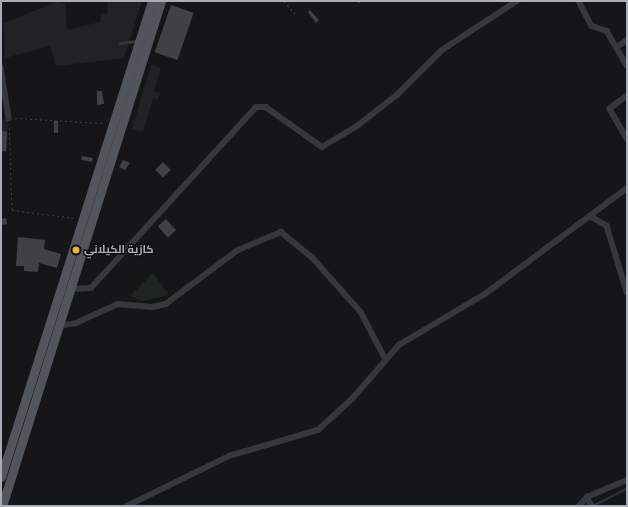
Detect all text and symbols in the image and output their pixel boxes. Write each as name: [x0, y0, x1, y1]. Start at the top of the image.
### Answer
place label: كازية الكيلاني: [84, 243, 154, 257]
marker: كازية الكيلاني: [71, 245, 81, 255]

